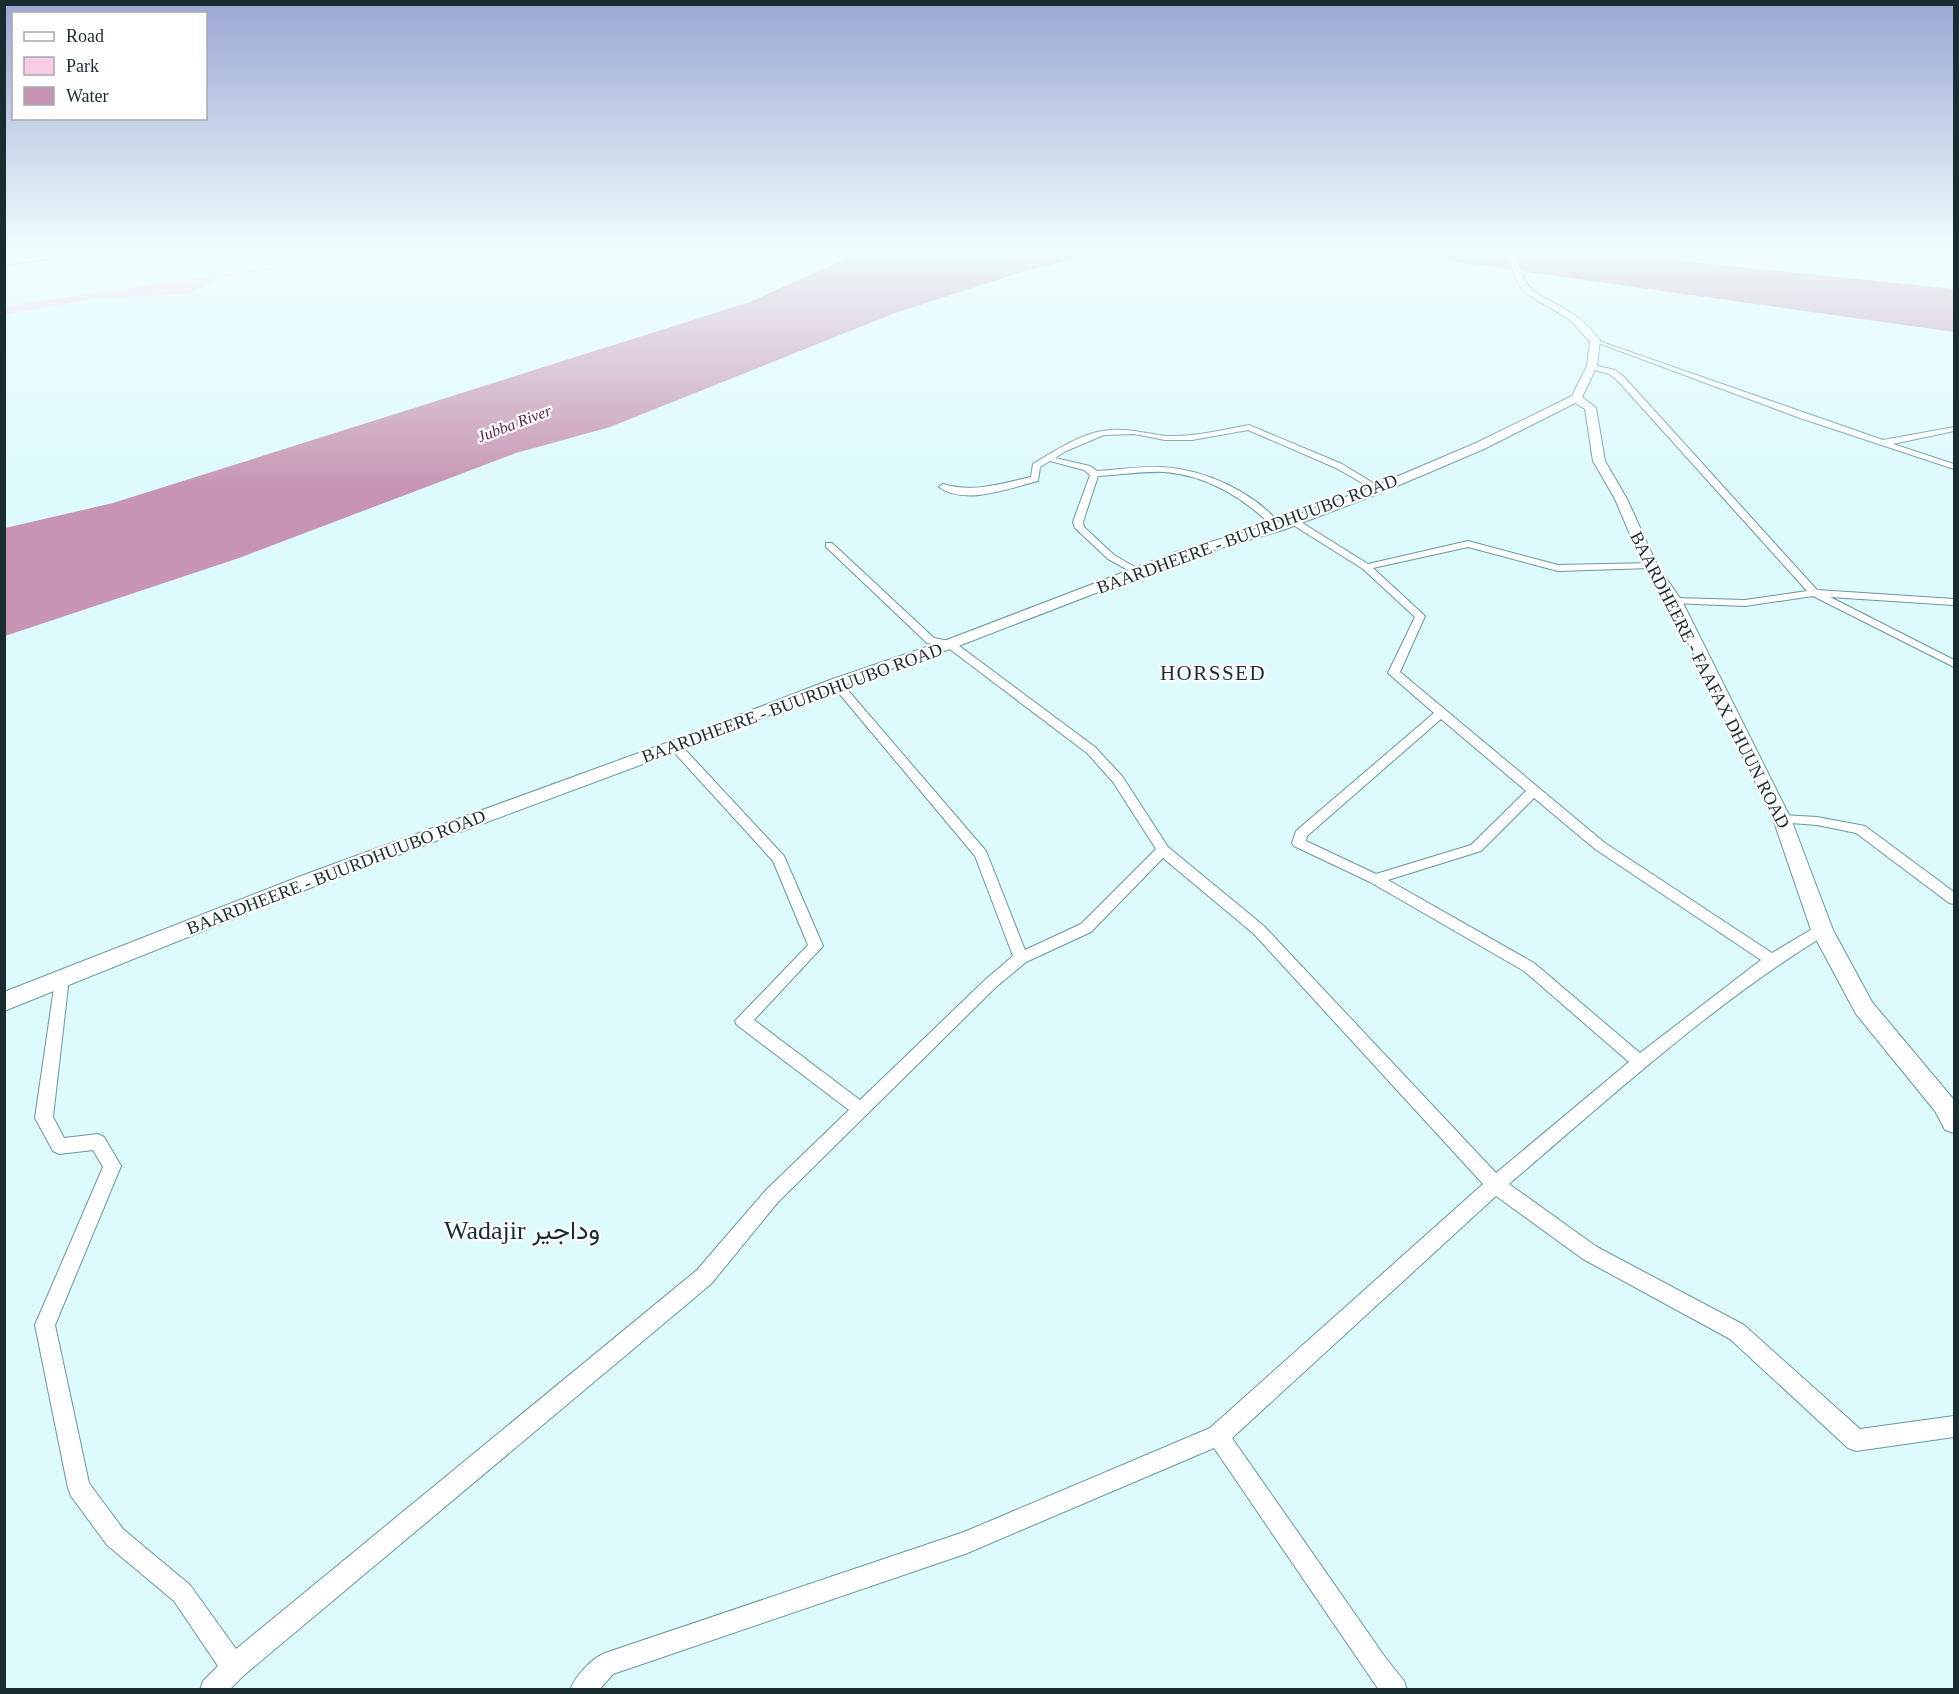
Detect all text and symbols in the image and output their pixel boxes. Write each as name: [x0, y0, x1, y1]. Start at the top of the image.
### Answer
legend: [12, 12, 207, 120]
text: Road: [66, 26, 104, 46]
text: Park: [66, 56, 99, 76]
text: Water: [66, 86, 109, 106]
water label: Jubba River: [475, 401, 554, 445]
street label: BAARDHEERE - BUURDHUUBO ROAD: [1094, 470, 1400, 598]
street label: BAARDHEERE - FAAFAX DHUUN ROAD: [1626, 528, 1794, 832]
street label: BAARDHEERE - BUURDHUUBO ROAD: [639, 639, 945, 767]
district label: HORSSED: [1160, 661, 1266, 685]
street label: BAARDHEERE - BUURDHUUBO ROAD: [184, 806, 488, 938]
district label: Wadajir وداجير: [444, 1216, 600, 1246]

